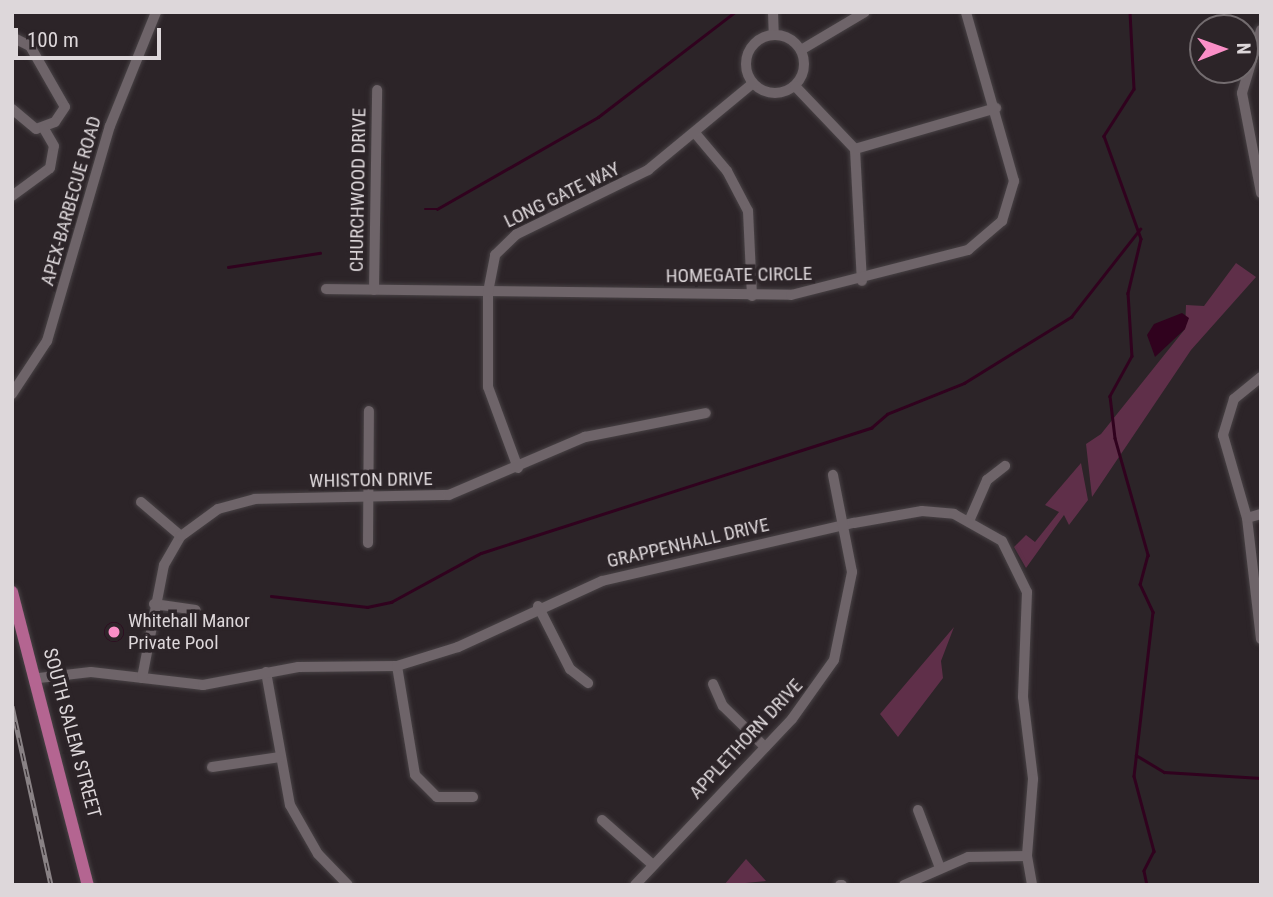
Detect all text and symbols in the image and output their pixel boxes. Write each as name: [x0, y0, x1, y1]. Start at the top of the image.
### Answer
scale bar: [18, 14, 164, 58]
north arrow: [1189, 14, 1259, 84]
text: 100 m: [27, 28, 79, 52]
text: N: [1232, 43, 1255, 55]
street label: CHURCHWOOD DRIVE: [345, 108, 371, 272]
street label: APEX-BARBECUE ROAD: [36, 114, 106, 288]
street label: LONG GATE WAY: [500, 157, 624, 233]
street label: HOMEGATE CIRCLE: [666, 262, 812, 288]
street label: WHISTON DRIVE: [309, 468, 433, 492]
street label: GRAPPENHALL DRIVE: [605, 513, 771, 573]
place label: Whitehall Manor Private Pool: [128, 610, 250, 654]
marker: Whitehall Manor Private Pool: [106, 624, 122, 640]
street label: SOUTH SALEM STREET: [38, 646, 106, 820]
street label: APPLETHORN DRIVE: [685, 674, 807, 804]

